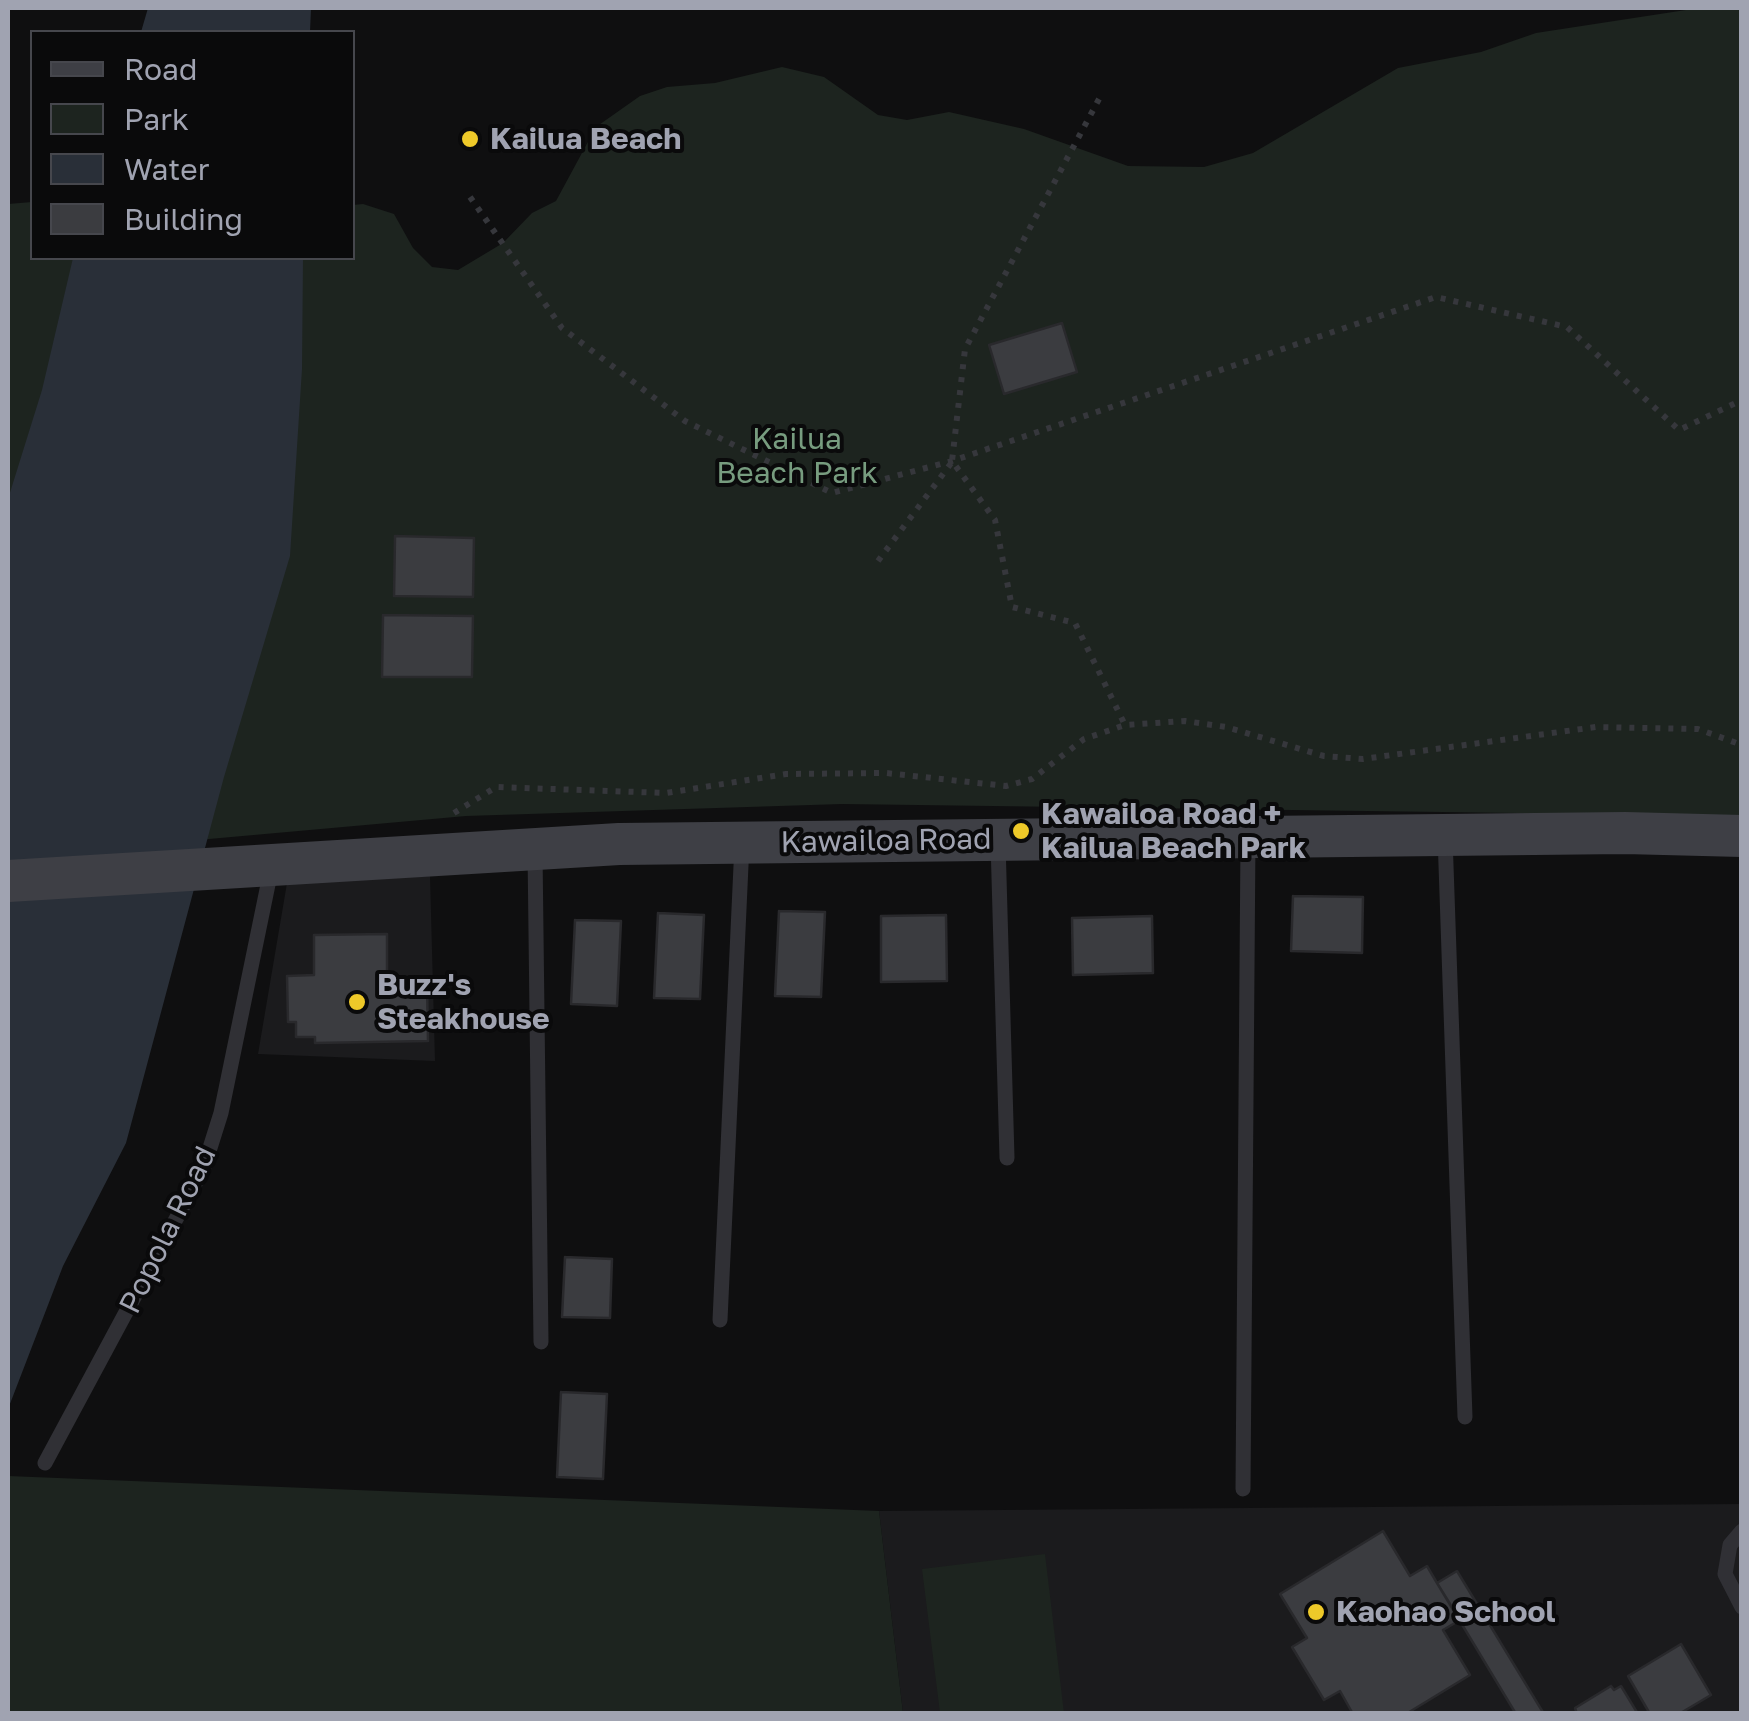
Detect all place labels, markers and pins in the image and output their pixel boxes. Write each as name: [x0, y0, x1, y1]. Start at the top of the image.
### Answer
place label: Kailua Beach: [490, 121, 682, 157]
marker: Kailua Beach: [459, 128, 481, 150]
place label: Kawailoa Road + Kailua Beach Park: [1041, 796, 1306, 866]
marker: Kawailoa Road + Kailua Beach Park: [1010, 820, 1032, 842]
place label: Buzz's Steakhouse: [377, 967, 550, 1038]
marker: Buzz's Steakhouse: [346, 991, 368, 1013]
place label: Kaohao School: [1336, 1594, 1555, 1630]
marker: Kaohao School: [1305, 1601, 1327, 1623]

